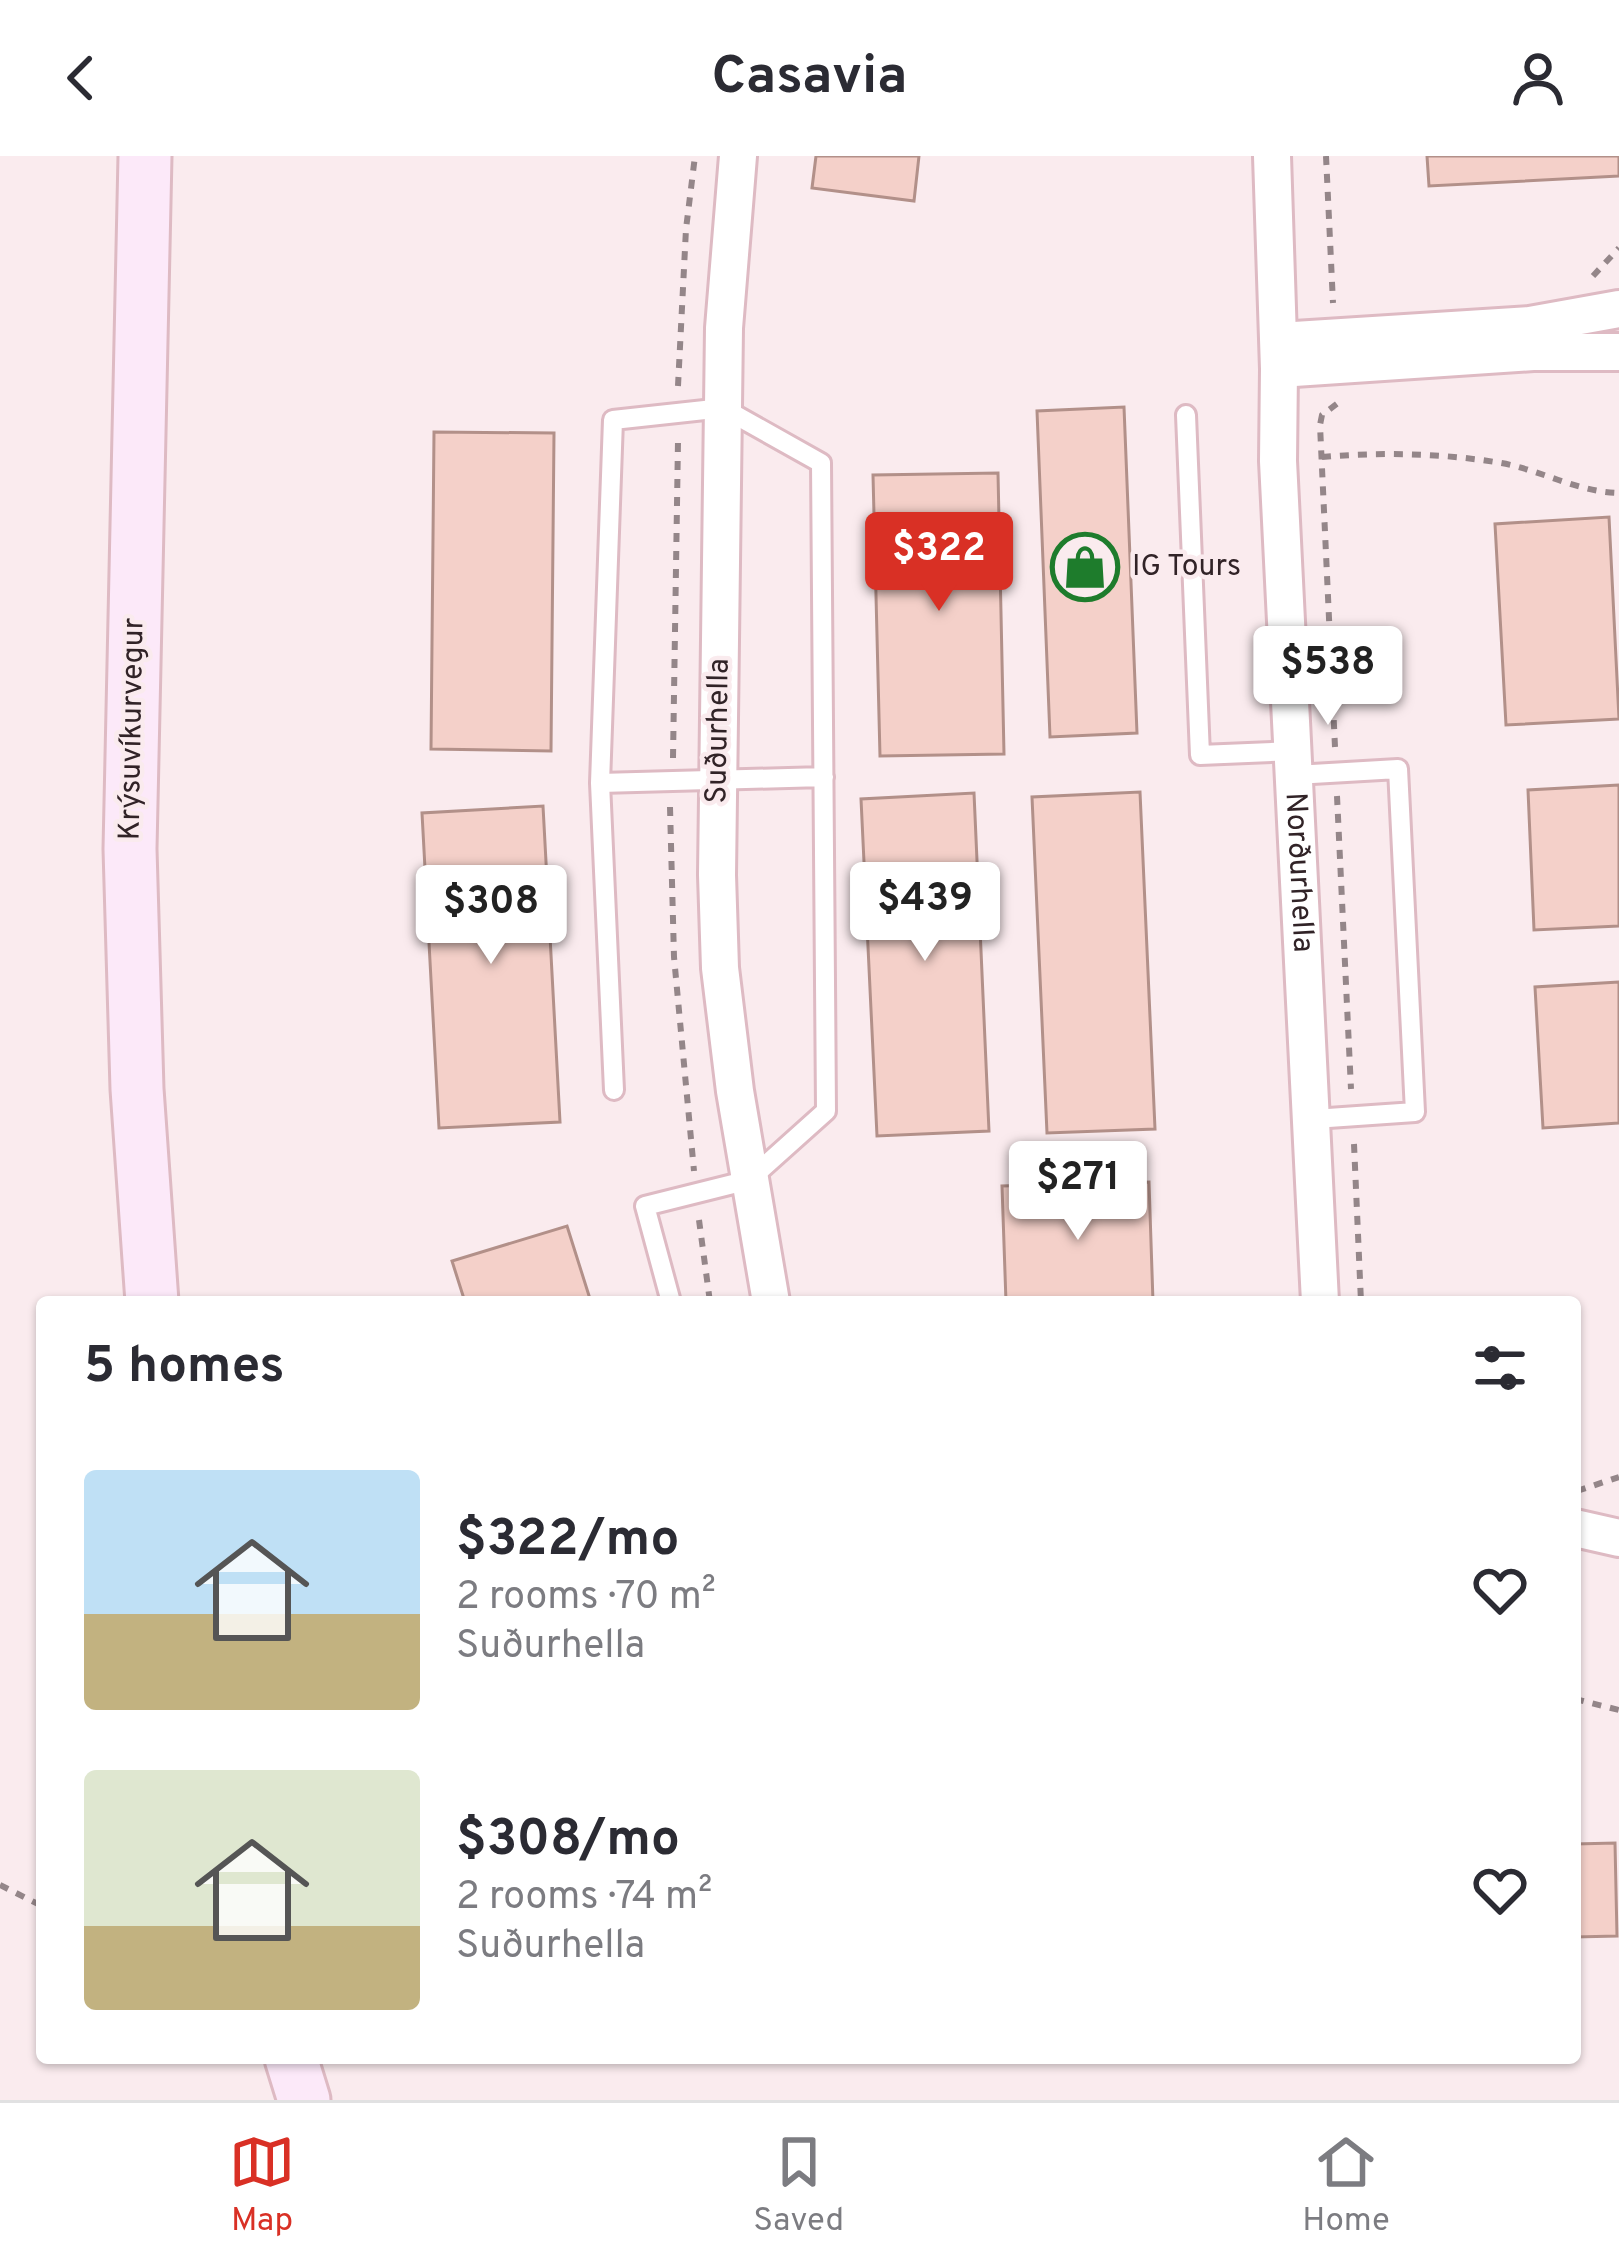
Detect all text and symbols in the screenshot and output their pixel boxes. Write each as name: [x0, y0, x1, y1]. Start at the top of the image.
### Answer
text: Casavia: [712, 44, 907, 113]
icon: back: [48, 45, 114, 111]
icon: person: [1505, 45, 1571, 111]
pin: $322: [868, 512, 1010, 614]
text: $322: [892, 526, 986, 575]
shop icon: IG Tours: [1050, 532, 1120, 602]
place label: IG Tours: [1132, 549, 1241, 586]
street label: Krýsuvíkurvegur: [113, 617, 153, 841]
pin: $538: [1257, 626, 1399, 728]
text: $538: [1280, 640, 1376, 689]
street label: Suðurhella: [699, 658, 739, 804]
street label: Norðurhella: [1276, 792, 1321, 953]
pin: $439: [854, 862, 996, 964]
pin: $308: [420, 865, 562, 967]
text: $439: [877, 876, 973, 925]
text: $308: [443, 879, 539, 928]
pin: $271: [1007, 1141, 1149, 1243]
text: $271: [1036, 1155, 1120, 1204]
icon: filters: [1467, 1335, 1533, 1401]
text: 5 homes: [84, 1336, 285, 1401]
text: $322/mo: [456, 1509, 679, 1574]
icon: home: [180, 1518, 324, 1662]
icon: heart: [1467, 1557, 1533, 1623]
text: 2 rooms · 70 m²: [456, 1574, 716, 1623]
text: Suðurhella: [456, 1623, 645, 1672]
text: $308/mo: [456, 1809, 680, 1874]
icon: home: [180, 1818, 324, 1962]
icon: heart: [1467, 1857, 1533, 1923]
text: 2 rooms · 74 m²: [456, 1874, 712, 1923]
text: Suðurhella: [456, 1923, 645, 1972]
tab: Map: [229, 2129, 295, 2243]
tab: Saved: [753, 2129, 844, 2243]
tab: Home: [1302, 2129, 1390, 2243]

